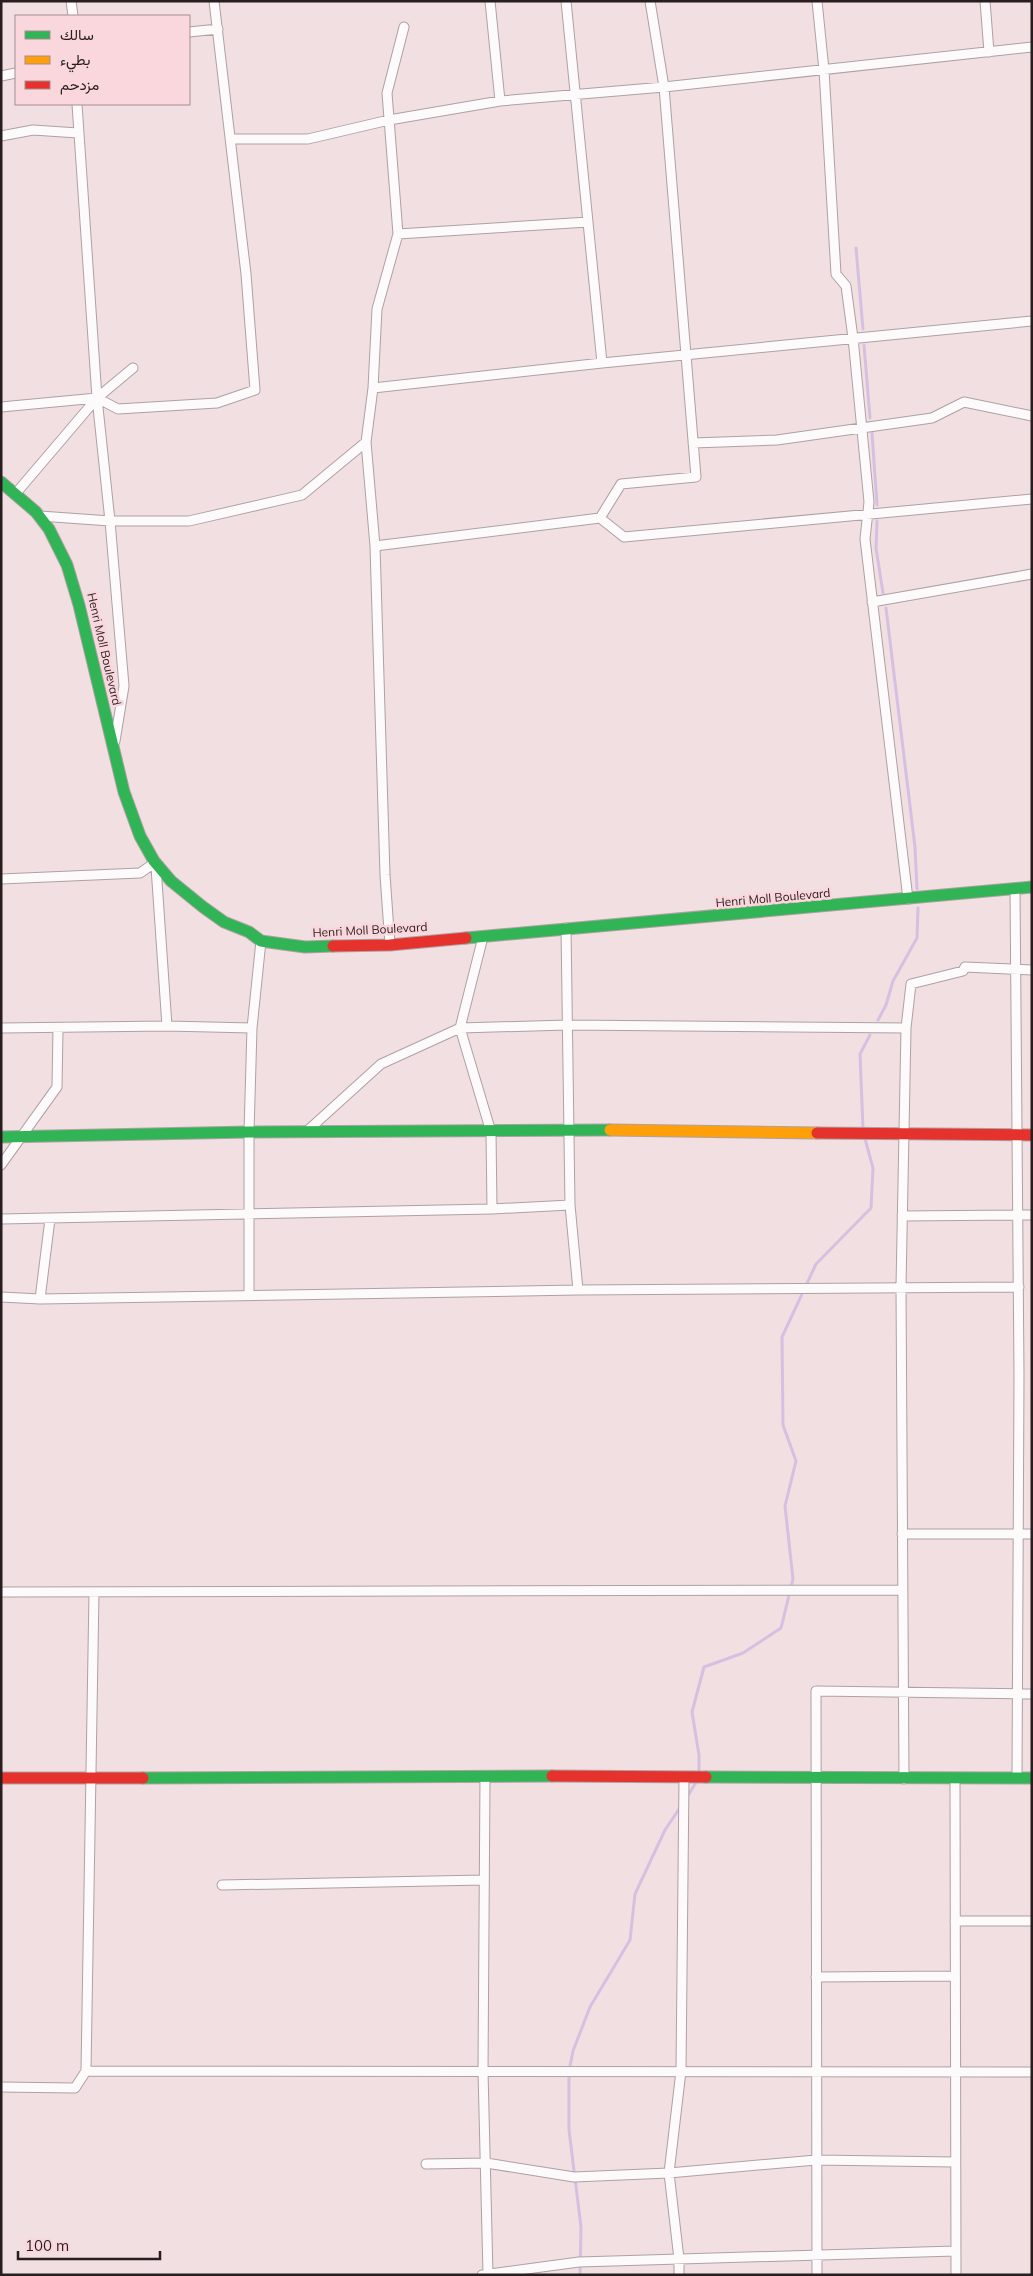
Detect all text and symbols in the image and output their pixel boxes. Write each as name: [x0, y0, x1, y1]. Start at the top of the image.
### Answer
legend: [15, 15, 190, 105]
text: سالك: [60, 25, 94, 44]
text: بطيء: [60, 50, 90, 73]
text: مزدحم: [60, 75, 99, 95]
street label: Henri Moll Boulevard: [84, 591, 125, 707]
street label: Henri Moll Boulevard: [715, 885, 831, 910]
street label: Henri Moll Boulevard: [312, 919, 428, 940]
scale bar: [18, 2228, 160, 2260]
text: 100 m: [25, 2236, 69, 2255]

